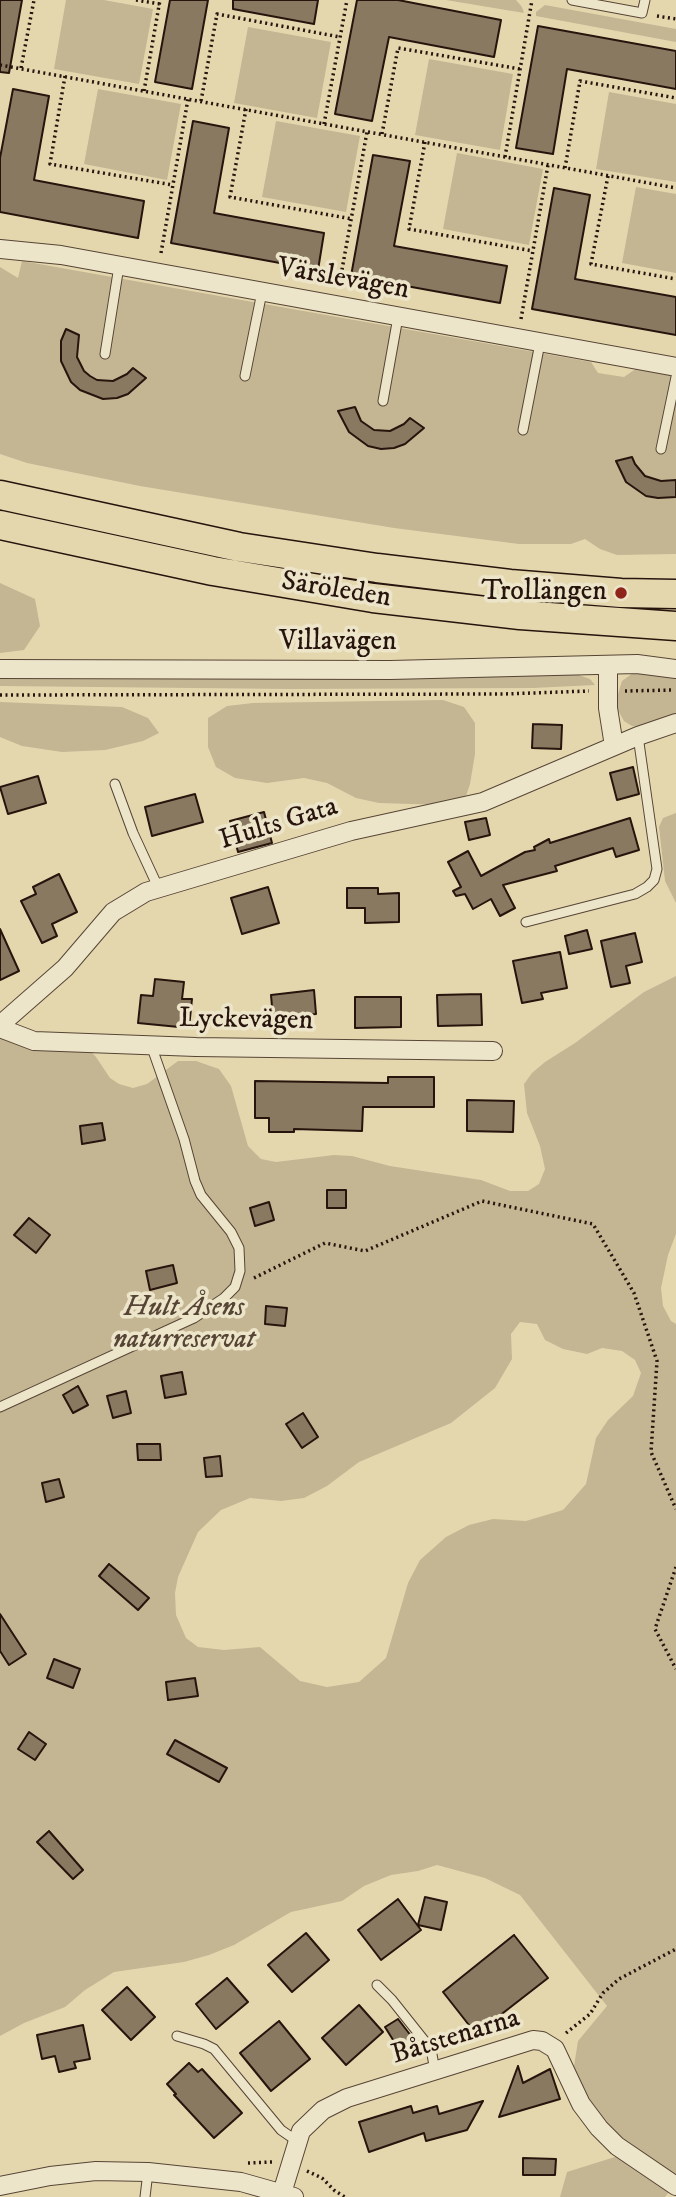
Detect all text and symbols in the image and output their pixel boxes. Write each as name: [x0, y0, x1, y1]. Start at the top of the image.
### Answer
street label: Värslevägen: [274, 252, 412, 308]
street label: Säröleden: [279, 566, 393, 616]
place label: Trollängen: [482, 576, 607, 610]
marker: Trollängen: [613, 585, 629, 601]
street label: Villavägen: [279, 626, 397, 660]
street label: Hults Gata: [216, 791, 342, 859]
street label: Lyckevägen: [179, 1003, 313, 1039]
park label: Hult Åsens naturreservat: [113, 1292, 255, 1358]
street label: Båtstenarna: [388, 2003, 524, 2073]

